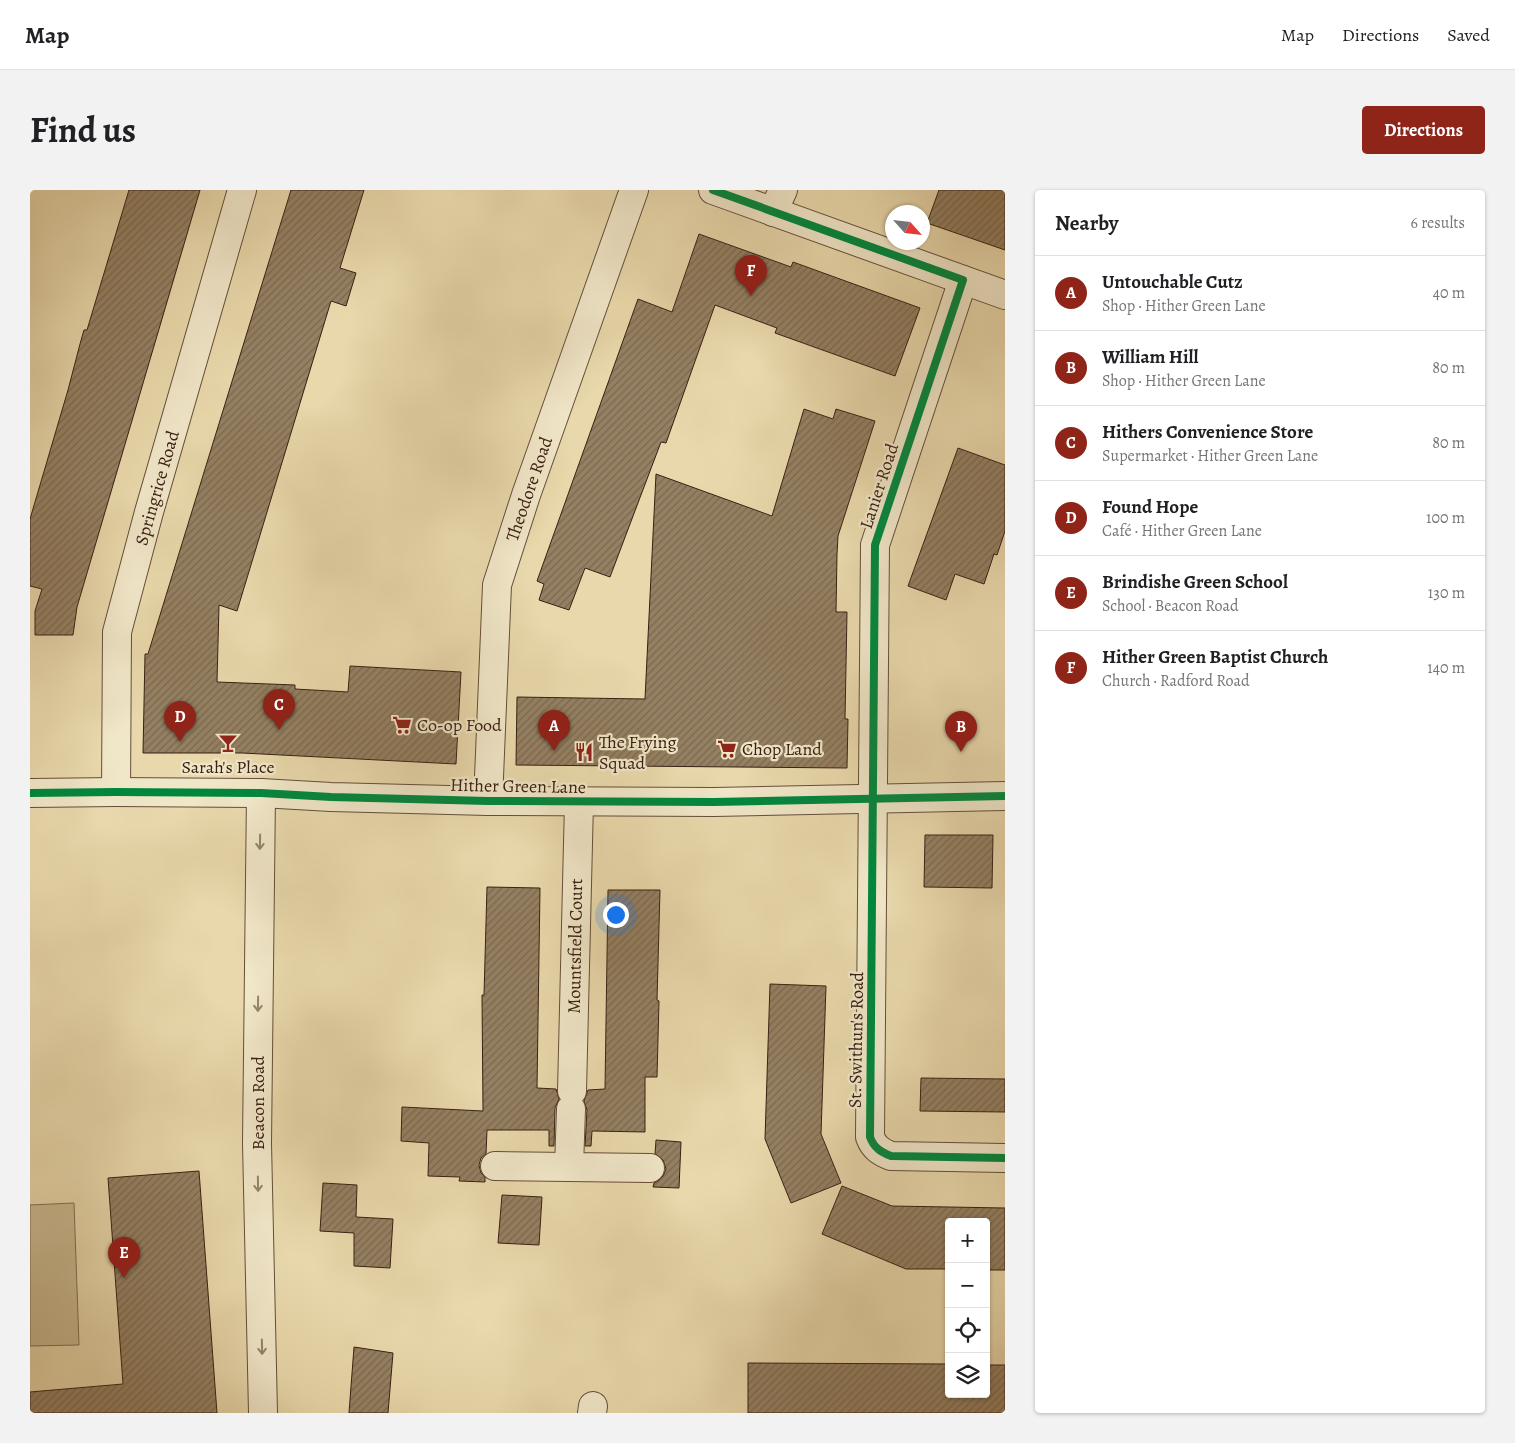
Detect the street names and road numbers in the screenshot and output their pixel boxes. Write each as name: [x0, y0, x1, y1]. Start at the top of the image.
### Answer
street label: Springrice Road: [129, 428, 185, 548]
street label: Theodore Road: [500, 433, 558, 545]
street label: Lanier Road: [854, 440, 904, 532]
street label: Hither Green Lane: [450, 773, 586, 799]
street label: Mountsfield Court: [562, 878, 588, 1014]
street label: St. Swithun's Road: [843, 971, 869, 1108]
street label: Beacon Road: [246, 1056, 270, 1150]

